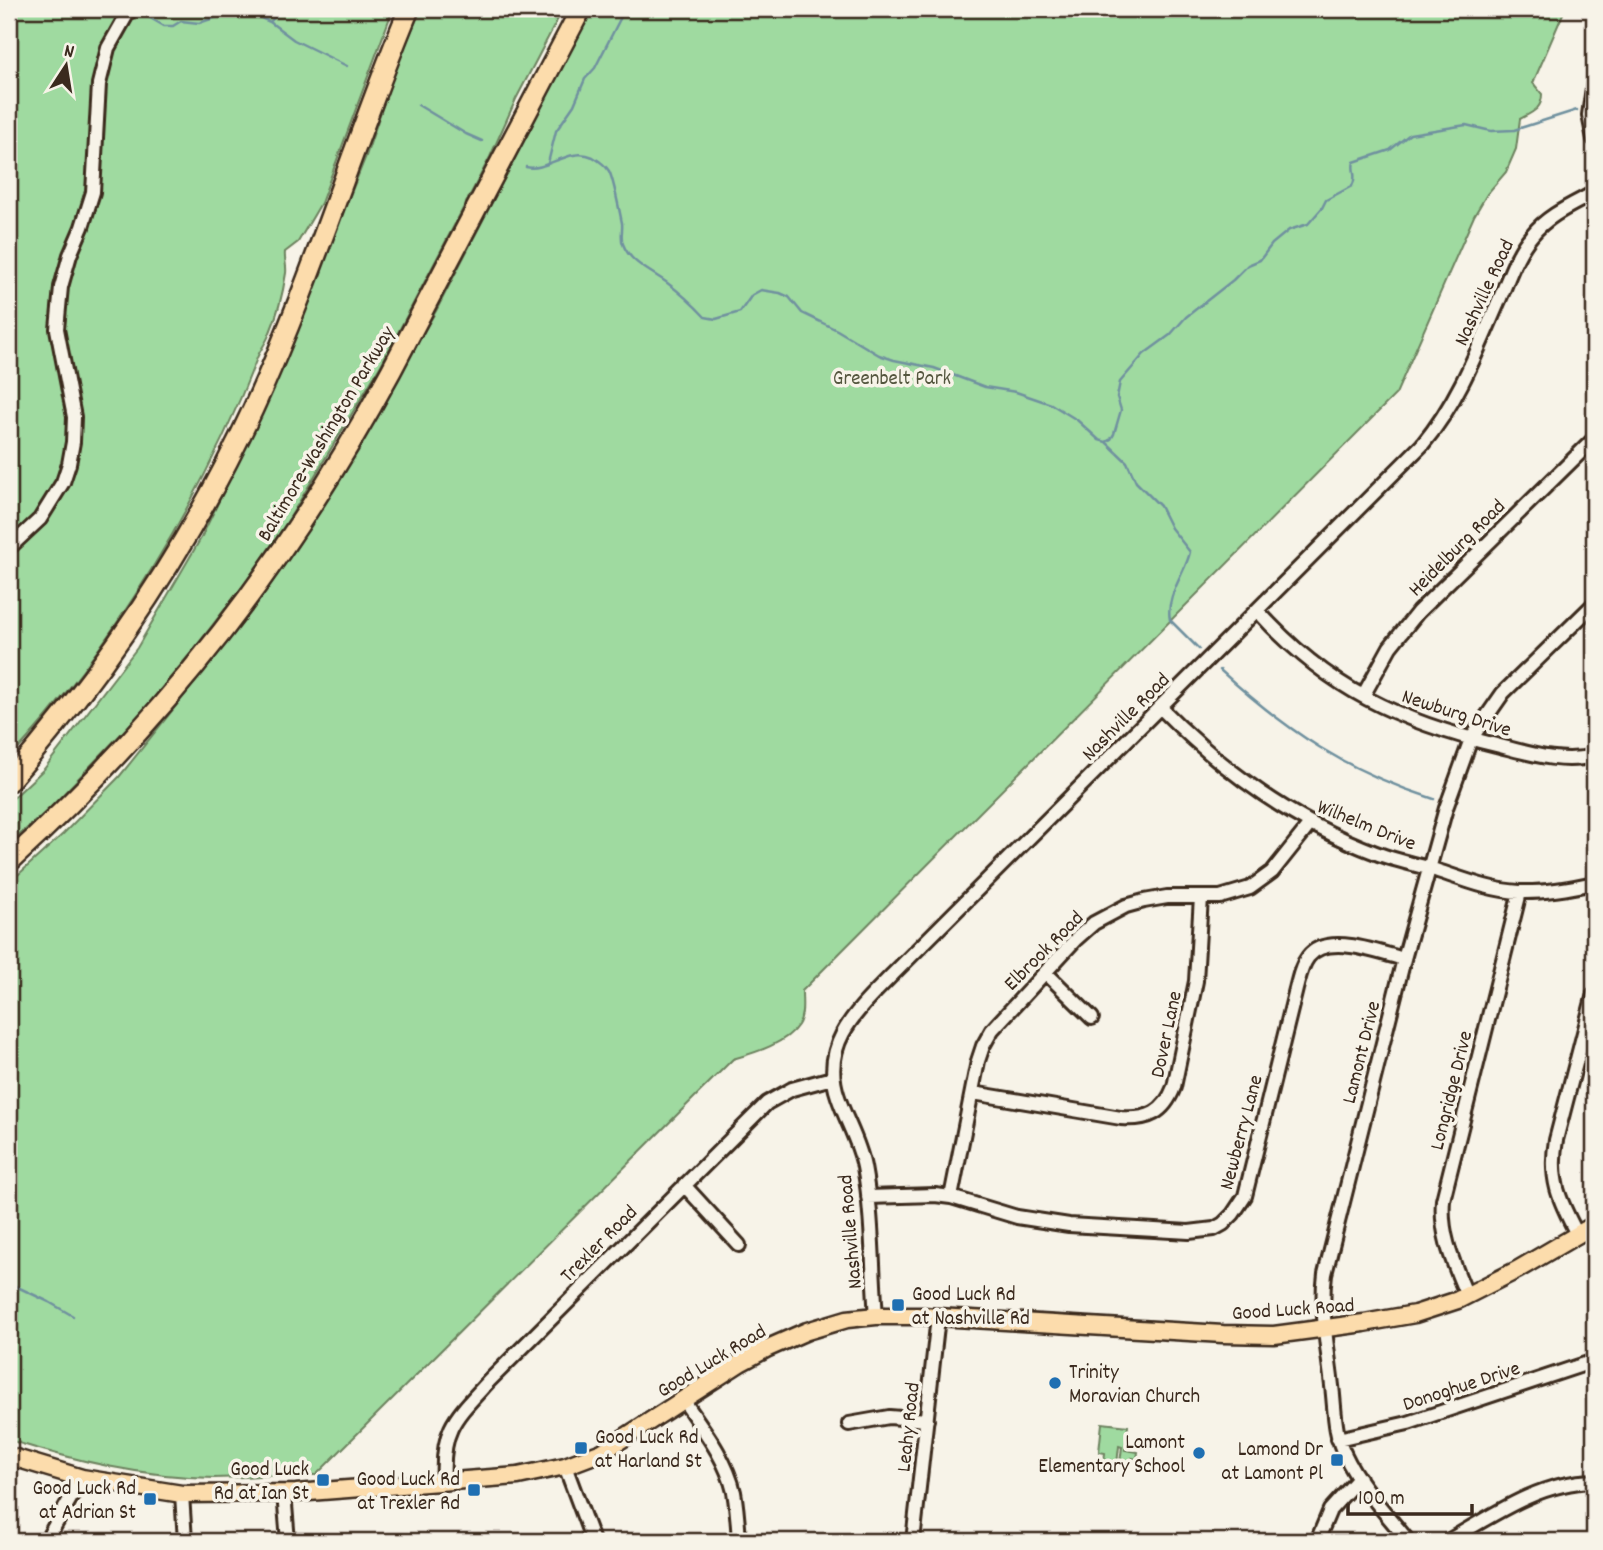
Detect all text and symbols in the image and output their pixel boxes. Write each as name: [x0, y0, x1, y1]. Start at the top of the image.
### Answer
north arrow: [32, 32, 102, 102]
text: N: [61, 39, 76, 67]
street label: Nashville Road: [1448, 235, 1524, 352]
street label: Baltimore-Washington Parkway: [251, 321, 404, 548]
park label: Greenbelt Park: [833, 365, 951, 395]
street label: Heidelburg Road: [1403, 494, 1514, 605]
street label: Nashville Road: [1076, 667, 1178, 769]
street label: Newburg Drive: [1397, 683, 1515, 747]
street label: Wilhelm Drive: [1312, 793, 1420, 860]
street label: Elbrook Road: [998, 905, 1092, 999]
street label: Dover Lane: [1144, 988, 1192, 1081]
street label: Lamont Drive: [1336, 998, 1390, 1107]
street label: Longridge Drive: [1424, 1028, 1482, 1154]
street label: Newberry Lane: [1213, 1072, 1273, 1194]
street label: Nashville Road: [832, 1173, 872, 1290]
street label: Trexler Road: [554, 1199, 646, 1291]
place label: Good Luck Rd at Nashville Rd: [912, 1281, 1030, 1335]
street label: Good Luck Road: [1231, 1292, 1355, 1330]
marker: Good Luck Rd at Nashville Rd: [890, 1297, 906, 1313]
street label: Good Luck Road: [652, 1318, 773, 1407]
street label: Donoghue Drive: [1399, 1355, 1524, 1421]
place label: Trinity Moravian Church: [1069, 1359, 1200, 1413]
marker: Trinity Moravian Church: [1047, 1375, 1063, 1391]
street label: Leahy Road: [890, 1381, 930, 1474]
place label: Good Luck Rd at Harland St: [595, 1424, 702, 1478]
place label: Lamont Elementary School: [1038, 1429, 1185, 1483]
place label: Lamond Dr at Lamont Pl: [1222, 1436, 1323, 1490]
marker: Good Luck Rd at Harland St: [573, 1440, 589, 1456]
marker: Lamont Elementary School: [1191, 1445, 1207, 1461]
marker: Lamond Dr at Lamont Pl: [1329, 1452, 1345, 1468]
place label: Good Luck Rd at Ian St: [214, 1456, 309, 1510]
place label: Good Luck Rd at Trexler Rd: [356, 1466, 460, 1520]
marker: Good Luck Rd at Ian St: [315, 1472, 331, 1488]
scale bar: [1348, 1473, 1472, 1517]
place label: Good Luck Rd at Adrian St: [32, 1475, 136, 1529]
marker: Good Luck Rd at Trexler Rd: [466, 1482, 482, 1498]
text: 100 m: [1358, 1485, 1405, 1515]
marker: Good Luck Rd at Adrian St: [142, 1491, 158, 1507]

